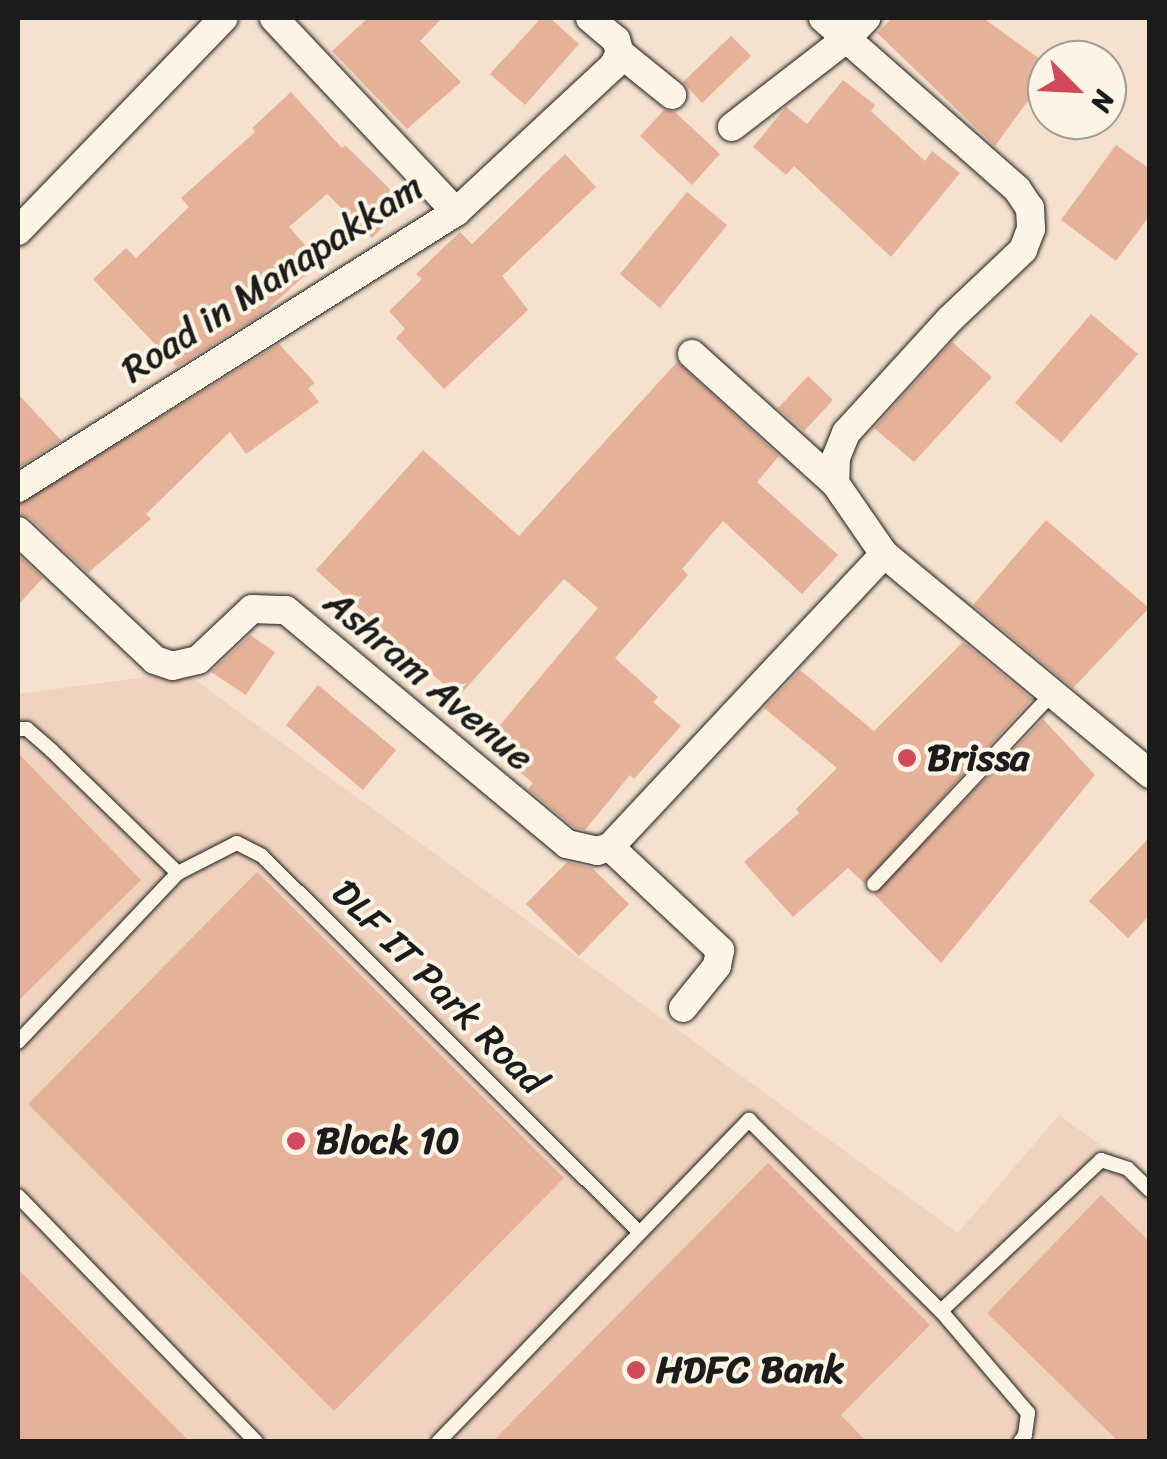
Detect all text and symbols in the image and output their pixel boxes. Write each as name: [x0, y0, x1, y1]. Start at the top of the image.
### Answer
north arrow: [1027, 40, 1127, 140]
text: N: [1077, 83, 1129, 120]
street label: Road in Manapakkam: [113, 164, 431, 392]
street label: Ashram Avenue: [316, 580, 542, 780]
place label: Brissa: [927, 735, 1029, 781]
marker: Brissa: [896, 747, 918, 769]
street label: DLF IT Park Road: [322, 870, 556, 1104]
place label: Block 10: [316, 1118, 459, 1164]
marker: Block 10: [285, 1130, 307, 1152]
place label: HDFC Bank: [656, 1347, 844, 1393]
marker: HDFC Bank: [625, 1359, 647, 1381]

